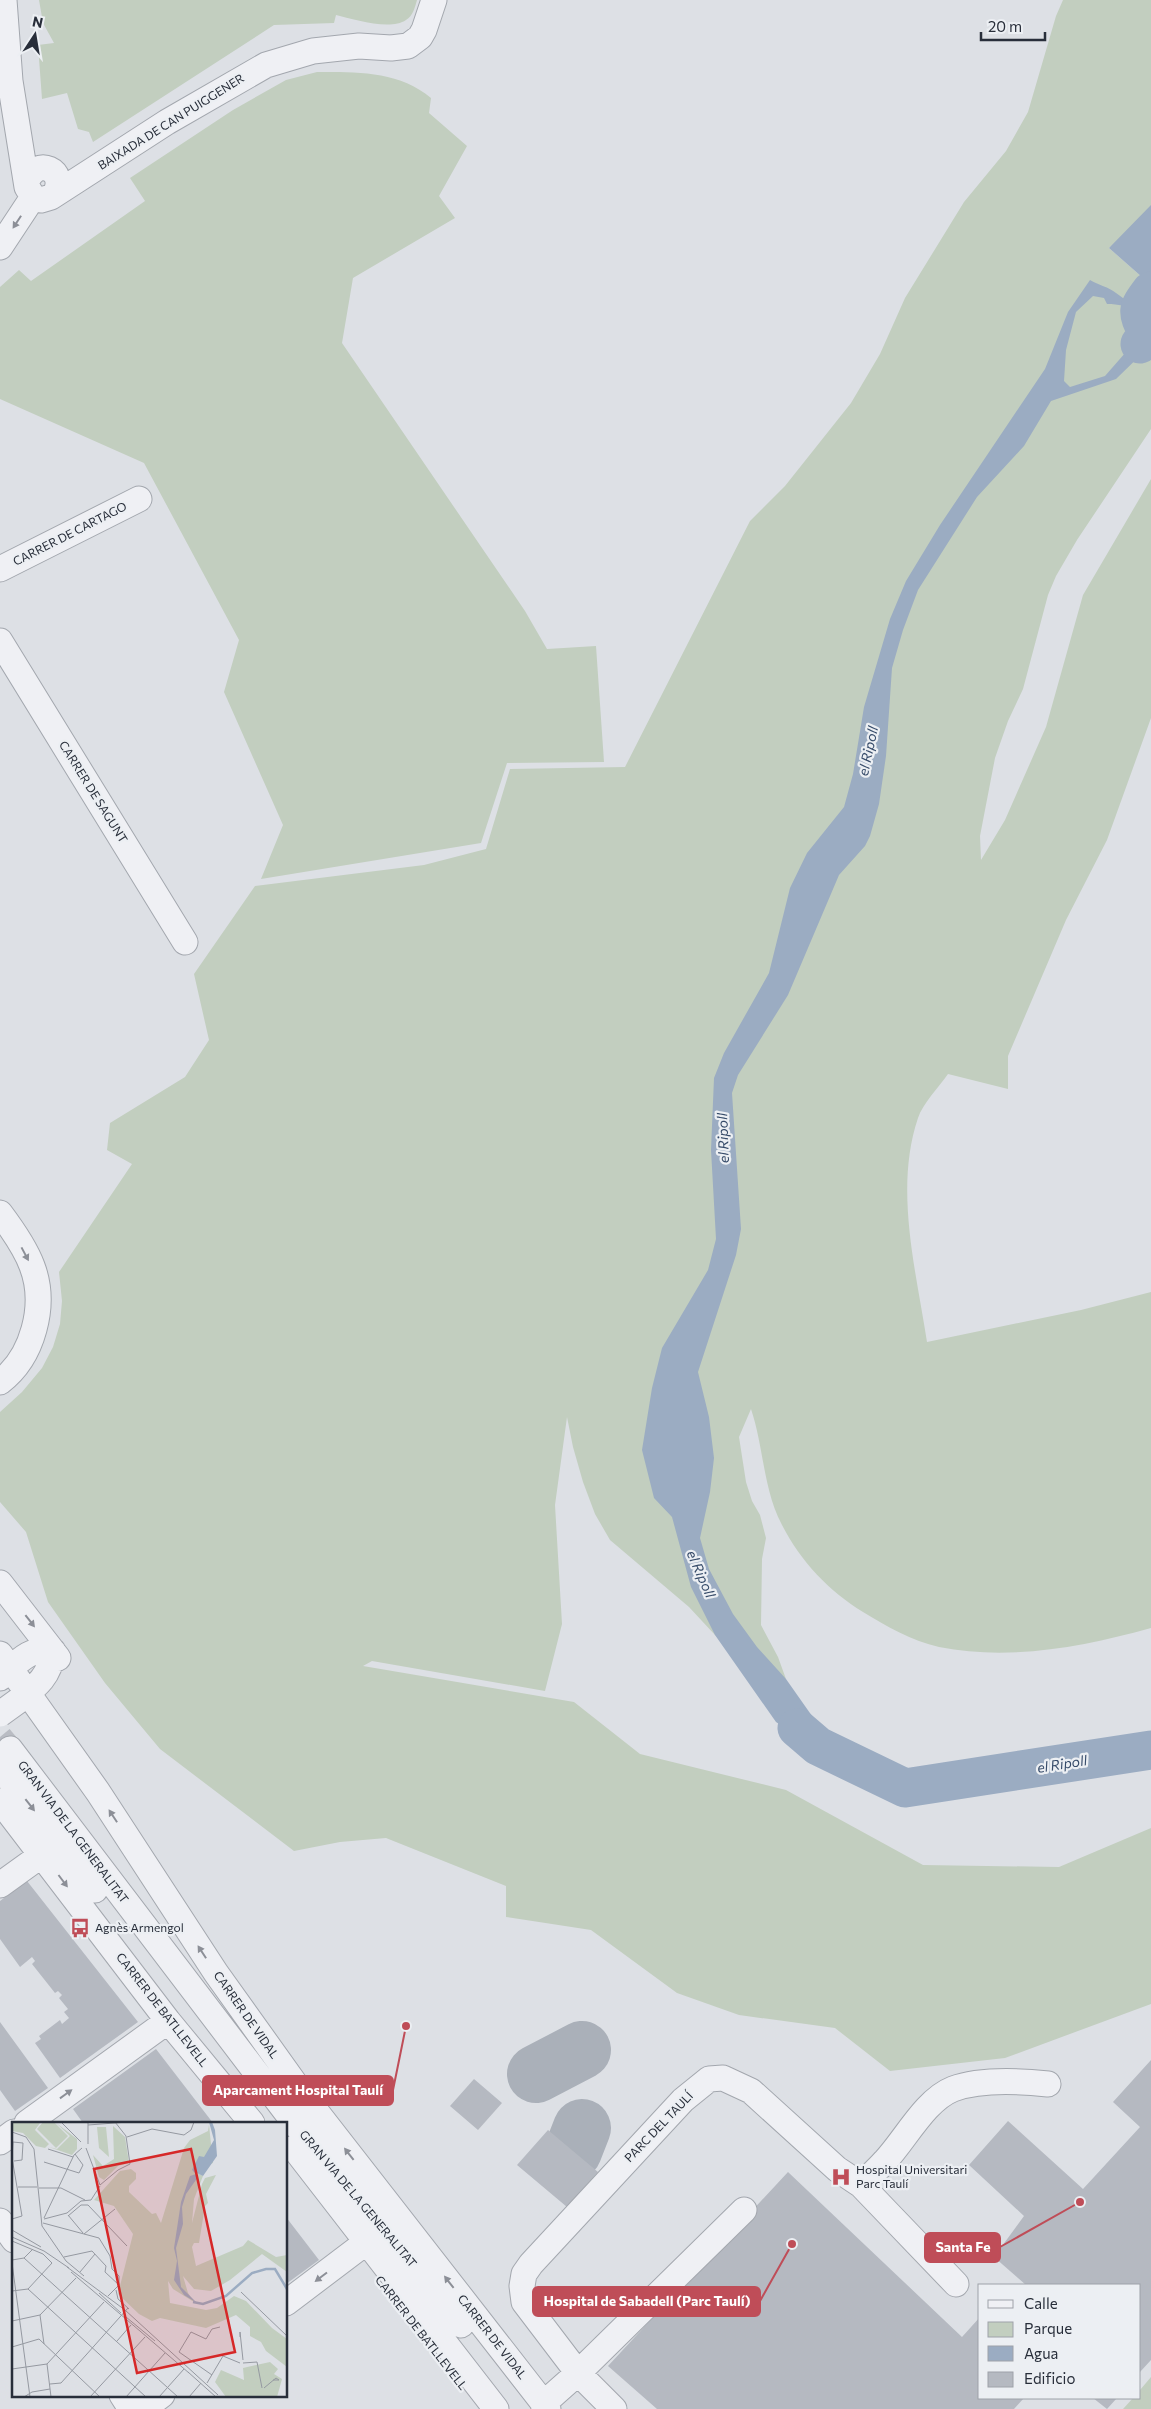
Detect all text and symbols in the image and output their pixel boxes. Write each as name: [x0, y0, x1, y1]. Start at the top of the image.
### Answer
north arrow: [10, 10, 60, 60]
scale bar: [981, 10, 1045, 42]
text: N: [31, 12, 45, 31]
text: 20 m: [988, 17, 1022, 35]
street label: BAIXADA DE CAN PUIGGENER: [95, 70, 246, 172]
one-way arrow: [12, 216, 22, 229]
street label: CARRER DE CARTAGO: [10, 498, 129, 568]
water label: el Ripoll: [854, 724, 881, 777]
street label: CARRER DE SAGUNT: [57, 738, 131, 845]
water label: el Ripoll: [713, 1112, 732, 1163]
one-way arrow: [21, 1248, 30, 1261]
water label: el Ripoll: [683, 1547, 720, 1601]
one-way arrow: [25, 1615, 36, 1628]
water label: el Ripoll: [1036, 1751, 1089, 1776]
street label: GRAN VIA DE LA GENERALITAT: [16, 1757, 132, 1906]
one-way arrow: [24, 1799, 35, 1812]
one-way arrow: [109, 1809, 118, 1822]
one-way arrow: [57, 1874, 68, 1887]
bus stop icon: Agnès Armengol: [69, 1917, 91, 1939]
place label: Agnès Armengol: [95, 1920, 184, 1934]
one-way arrow: [197, 1945, 206, 1959]
street label: CARRER DE BATLLEVELL: [114, 1950, 212, 2069]
street label: CARRER DE VIDAL: [211, 1968, 282, 2061]
callout: Aparcament Hospital Taulí: [203, 2076, 393, 2105]
text: Aparcament Hospital Taulí: [213, 2081, 384, 2098]
street label: PARC DEL TAULÍ: [621, 2088, 696, 2164]
one-way arrow: [59, 2089, 73, 2099]
inset map: [12, 2122, 288, 2396]
street label: GRAN VIA DE LA GENERALITAT: [297, 2127, 420, 2270]
one-way arrow: [344, 2147, 354, 2161]
place label: Hospital Universitari Parc Taulí: [856, 2162, 967, 2190]
hospital icon: Hospital Universitari Parc Taulí: [830, 2166, 852, 2188]
callout: Santa Fe: [925, 2233, 1000, 2262]
text: Santa Fe: [935, 2238, 991, 2255]
one-way arrow: [315, 2271, 328, 2282]
street label: CARRER DE BATLLEVELL: [373, 2273, 471, 2392]
one-way arrow: [444, 2276, 455, 2289]
legend: [978, 2284, 1141, 2399]
callout: Hospital de Sabadell (Parc Taulí): [533, 2287, 760, 2316]
street label: CARRER DE VIDAL: [455, 2291, 530, 2382]
text: Hospital de Sabadell (Parc Taulí): [543, 2292, 751, 2309]
text: Calle: [1024, 2294, 1058, 2312]
text: Parque: [1024, 2319, 1072, 2337]
text: Agua: [1024, 2344, 1058, 2362]
text: Edificio: [1024, 2369, 1075, 2387]

